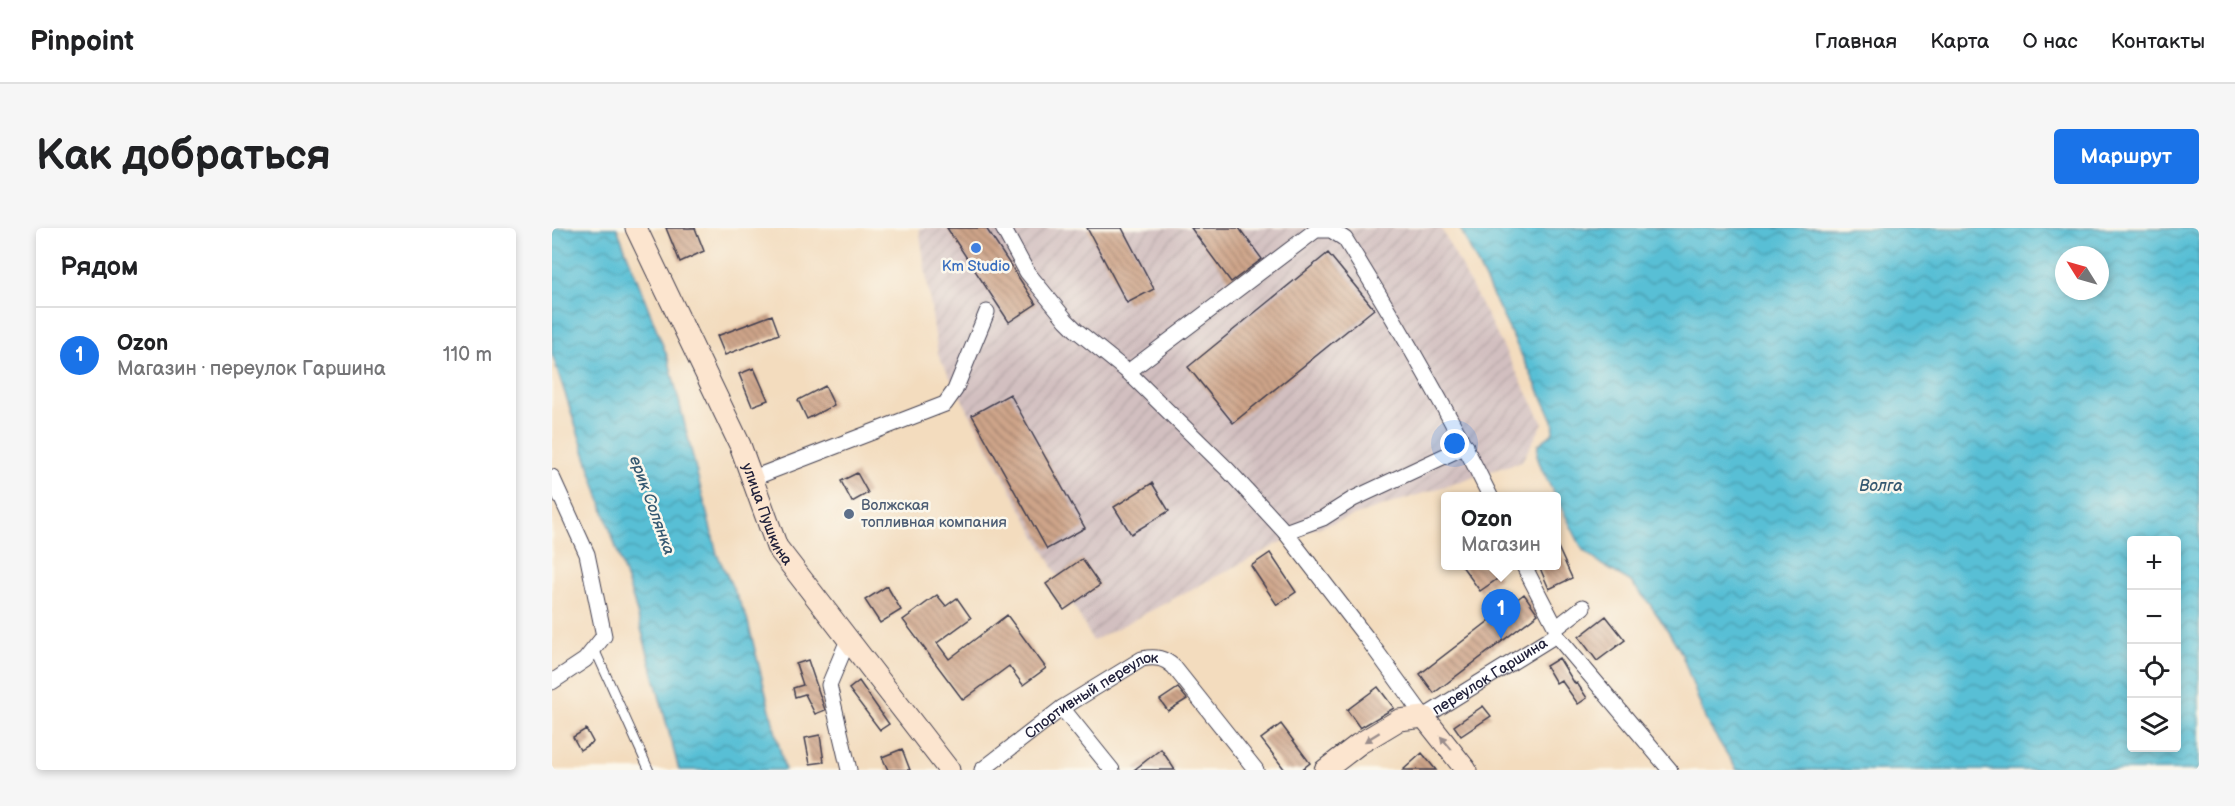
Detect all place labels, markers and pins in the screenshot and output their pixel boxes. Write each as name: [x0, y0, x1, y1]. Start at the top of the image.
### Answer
marker: Кm Studio: [969, 241, 983, 255]
place label: Кm Studio: [942, 257, 1010, 276]
place label: Волжская топливная компания: [861, 496, 1007, 532]
marker: Волжская топливная компания: [842, 507, 856, 521]
pin: 1: [1482, 590, 1520, 639]

